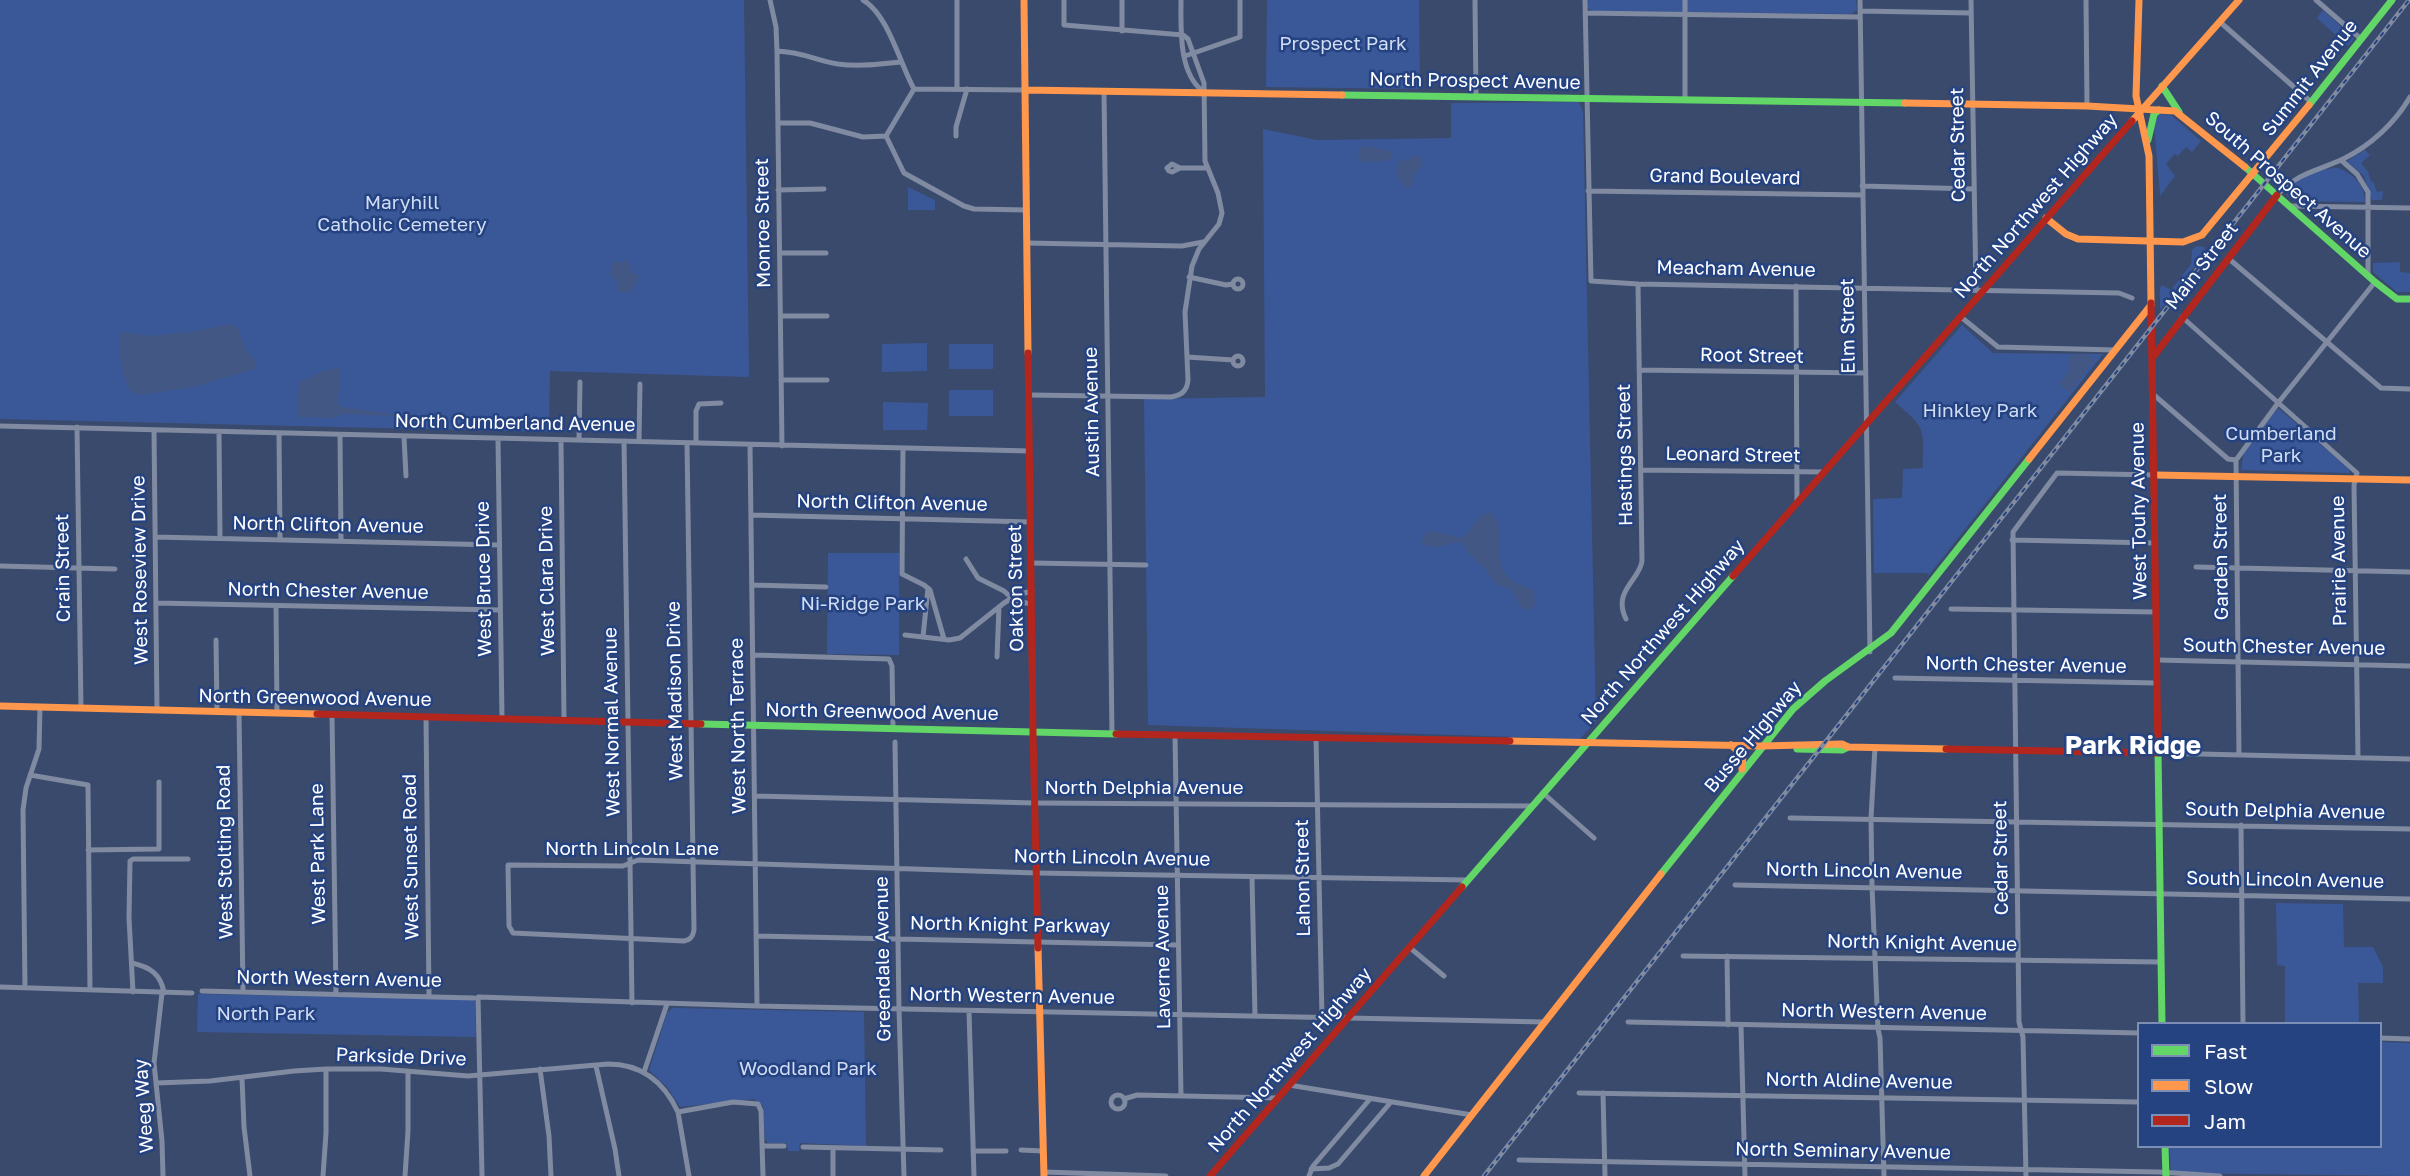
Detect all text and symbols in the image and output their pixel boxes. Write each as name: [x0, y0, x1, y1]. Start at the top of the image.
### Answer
street label: Summit Avenue: [2257, 15, 2363, 141]
park label: Prospect Park: [1279, 33, 1407, 55]
street label: North Prospect Avenue: [1369, 68, 1581, 94]
street label: Cedar Street: [1946, 87, 1970, 203]
street label: South Prospect Avenue: [2200, 107, 2376, 263]
street label: North Northwest Highway: [1949, 109, 2123, 303]
street label: Monroe Street: [750, 158, 776, 288]
street label: Grand Boulevard: [1649, 164, 1801, 190]
park label: Maryhill Catholic Cemetery: [317, 192, 487, 236]
street label: Main Street: [2161, 218, 2243, 314]
street label: Meacham Avenue: [1656, 256, 1816, 282]
street label: Elm Street: [1836, 278, 1860, 374]
street label: Root Street: [1700, 344, 1804, 368]
street label: Austin Avenue: [1079, 347, 1105, 477]
street label: Hastings Street: [1612, 384, 1638, 526]
park label: Hinkley Park: [1922, 400, 2038, 422]
street label: North Cumberland Avenue: [394, 409, 636, 437]
street label: West Touhy Avenue: [2126, 422, 2152, 600]
park label: Cumberland Park: [2225, 423, 2337, 467]
street label: Leonard Street: [1665, 442, 1801, 468]
street label: West Roseview Drive: [127, 475, 153, 665]
street label: North Clifton Avenue: [796, 490, 988, 516]
street label: Garden Street: [2208, 493, 2234, 621]
street label: Prairie Avenue: [2326, 495, 2352, 627]
street label: West Bruce Drive: [471, 501, 497, 657]
street label: West Clara Drive: [534, 506, 560, 656]
street label: North Clifton Avenue: [232, 512, 424, 538]
street label: Crain Street: [51, 513, 75, 623]
street label: Oakton Street: [1003, 524, 1029, 652]
street label: North Northwest Highway: [1576, 535, 1750, 729]
street label: North Chester Avenue: [227, 578, 429, 604]
park label: Ni-Ridge Park: [800, 593, 926, 615]
street label: West Madison Drive: [662, 601, 688, 781]
street label: West Normal Avenue: [599, 627, 625, 817]
street label: South Chester Avenue: [2182, 634, 2386, 660]
street label: West North Terrace: [725, 638, 751, 814]
street label: North Chester Avenue: [1925, 652, 2127, 678]
street label: Busse Highway: [1700, 676, 1806, 798]
street label: North Greenwood Avenue: [198, 685, 432, 711]
street label: North Greenwood Avenue: [765, 699, 999, 725]
district label: Park Ridge: [2065, 730, 2201, 762]
street label: West Stolting Road: [212, 764, 238, 940]
street label: West Sunset Road: [398, 774, 424, 940]
street label: North Delphia Avenue: [1044, 777, 1244, 799]
street label: West Park Lane: [305, 783, 331, 925]
street label: South Delphia Avenue: [2185, 798, 2385, 824]
street label: Cedar Street: [1989, 800, 2013, 916]
street label: Lahon Street: [1291, 819, 1315, 937]
street label: North Lincoln Lane: [545, 838, 719, 860]
street label: North Lincoln Avenue: [1014, 845, 1210, 871]
street label: North Lincoln Avenue: [1766, 858, 1962, 884]
street label: South Lincoln Avenue: [2186, 867, 2384, 893]
street label: Greendale Avenue: [870, 876, 896, 1042]
street label: Laverne Avenue: [1150, 885, 1176, 1029]
street label: North Knight Parkway: [910, 912, 1110, 938]
street label: North Knight Avenue: [1827, 930, 2017, 956]
street label: North Northwest Highway: [1203, 963, 1377, 1157]
street label: North Western Avenue: [236, 966, 442, 992]
street label: North Western Avenue: [909, 983, 1115, 1009]
street label: North Western Avenue: [1781, 999, 1987, 1025]
park label: North Park: [217, 1003, 315, 1025]
legend: [2137, 1022, 2382, 1148]
text: Fast: [2204, 1038, 2247, 1064]
street label: Parkside Drive: [335, 1043, 467, 1071]
street label: Weeg Way: [129, 1058, 159, 1154]
park label: Woodland Park: [739, 1058, 877, 1080]
street label: North Aldine Avenue: [1765, 1068, 1953, 1094]
text: Slow: [2204, 1073, 2253, 1099]
text: Jam: [2204, 1108, 2246, 1134]
street label: North Seminary Avenue: [1735, 1138, 1951, 1164]

